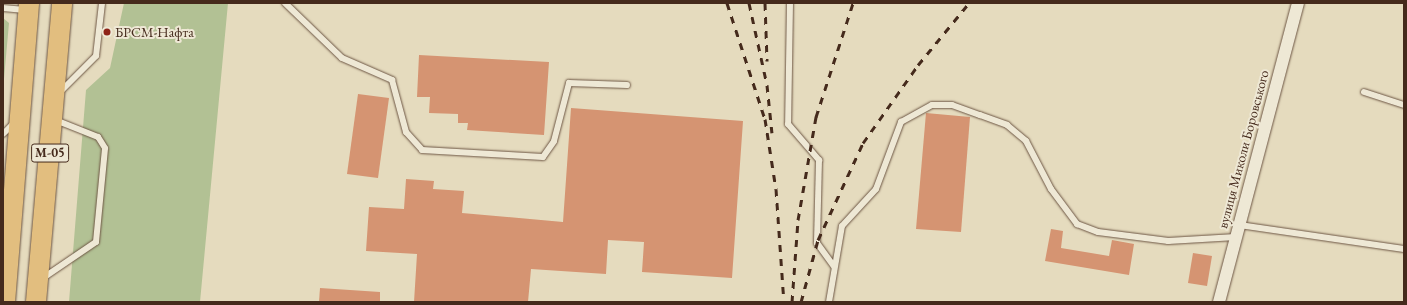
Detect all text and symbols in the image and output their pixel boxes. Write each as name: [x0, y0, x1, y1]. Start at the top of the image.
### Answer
place label: БРСМ-Нафта: [115, 24, 194, 40]
marker: БРСМ-Нафта: [102, 27, 112, 37]
street label: вулиця Миколи Боровського: [1214, 68, 1272, 230]
road number: М-05: [31, 142, 69, 164]

